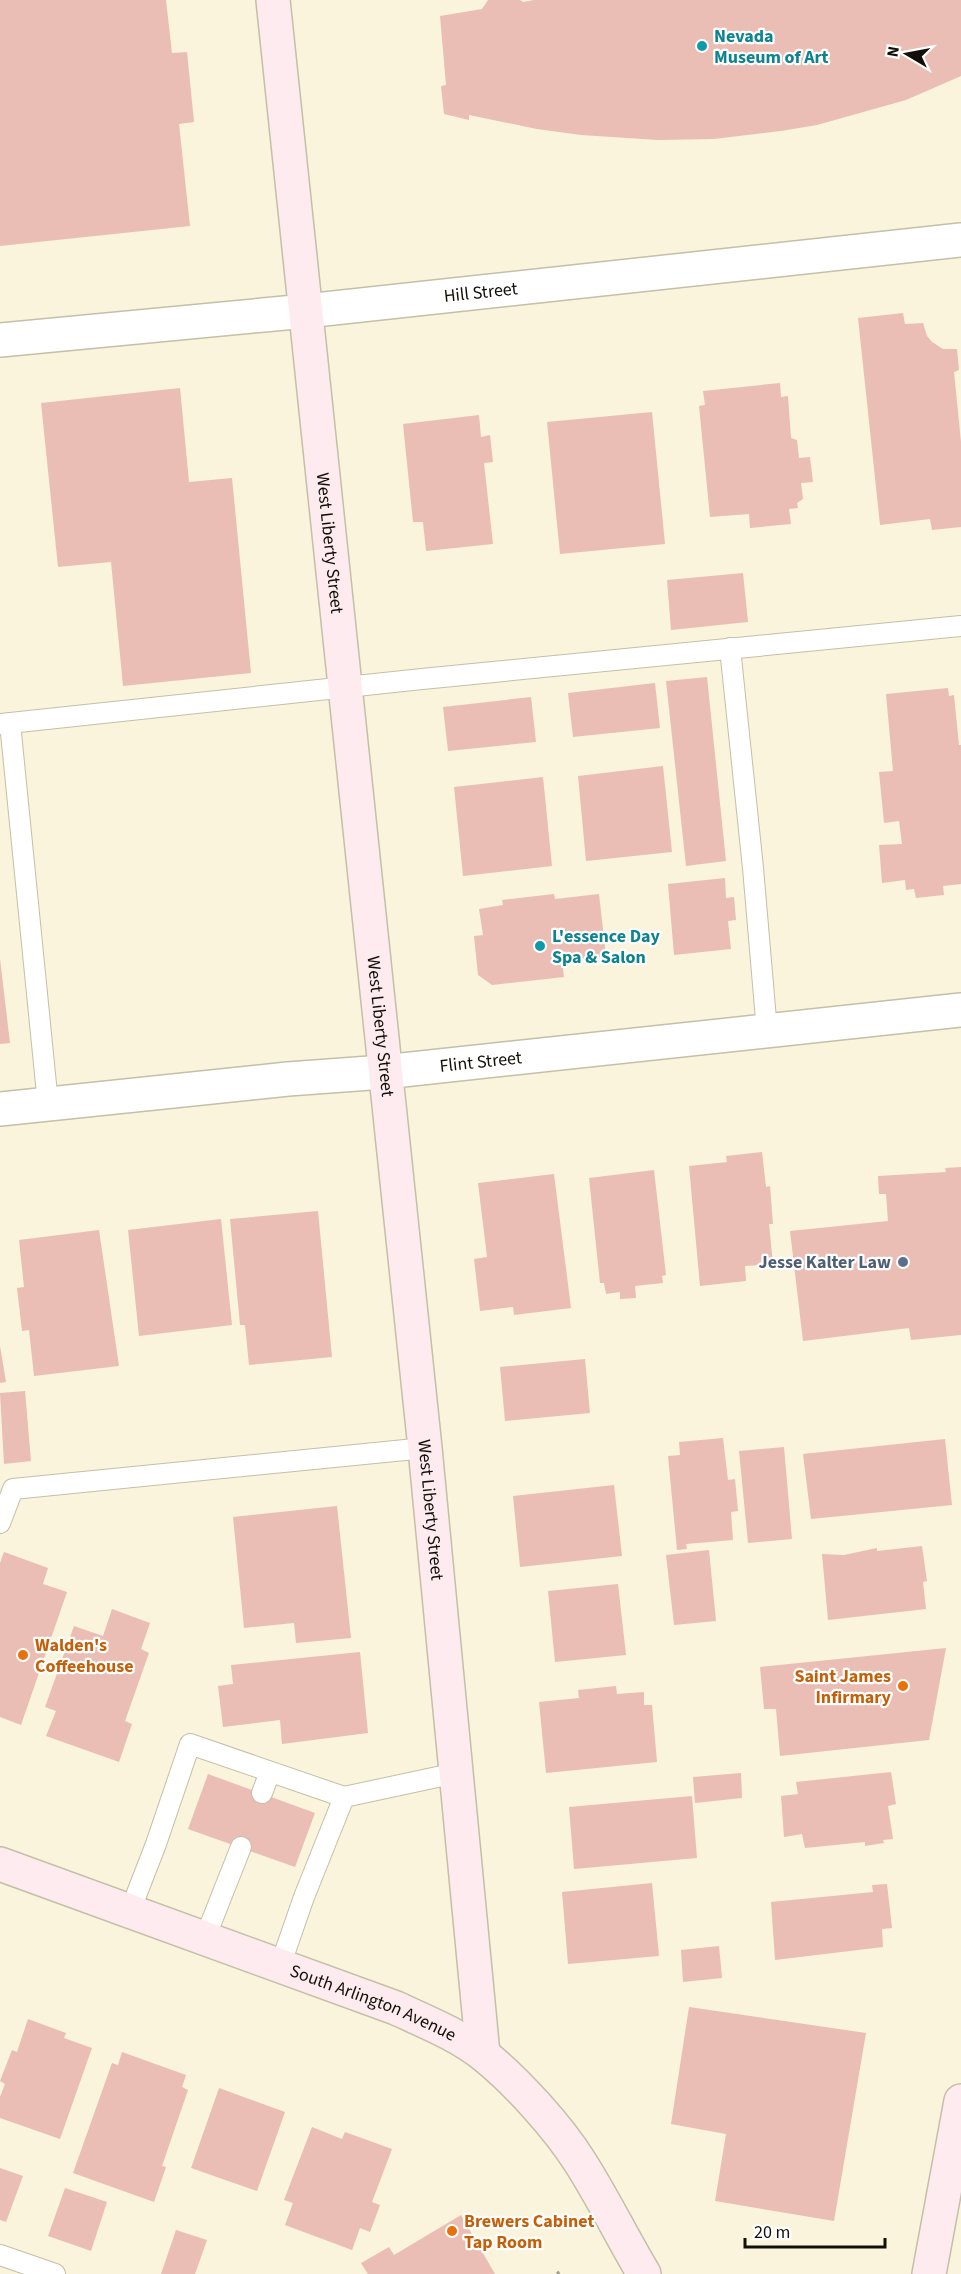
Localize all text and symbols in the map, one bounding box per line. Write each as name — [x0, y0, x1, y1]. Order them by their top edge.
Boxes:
place label: Nevada Museum of Art — [714, 24, 829, 70]
north arrow — [877, 24, 937, 84]
marker: Nevada Museum of Art — [695, 39, 709, 53]
text: N — [881, 44, 905, 59]
street label: Hill Street — [442, 276, 519, 308]
street label: West Liberty Street — [310, 471, 350, 615]
place label: L'essence Day Spa & Salon — [552, 924, 661, 970]
marker: L'essence Day Spa & Salon — [533, 939, 547, 953]
street label: West Liberty Street — [361, 955, 401, 1098]
street label: Flint Street — [438, 1045, 523, 1078]
place label: Jesse Kalter Law — [759, 1250, 891, 1275]
marker: Jesse Kalter Law — [896, 1255, 910, 1269]
street label: West Liberty Street — [412, 1438, 450, 1581]
place label: Walden's Coffeehouse — [35, 1633, 133, 1679]
marker: Walden's Coffeehouse — [16, 1648, 30, 1662]
place label: Saint James Infirmary — [794, 1664, 892, 1710]
marker: Saint James Infirmary — [896, 1679, 910, 1693]
street label: South Arlington Avenue — [286, 1958, 461, 2047]
place label: Brewers Cabinet Tap Room — [464, 2209, 595, 2255]
scale bar — [745, 2211, 884, 2249]
text: 20 m — [754, 2220, 790, 2245]
marker: Brewers Cabinet Tap Room — [445, 2224, 459, 2238]

